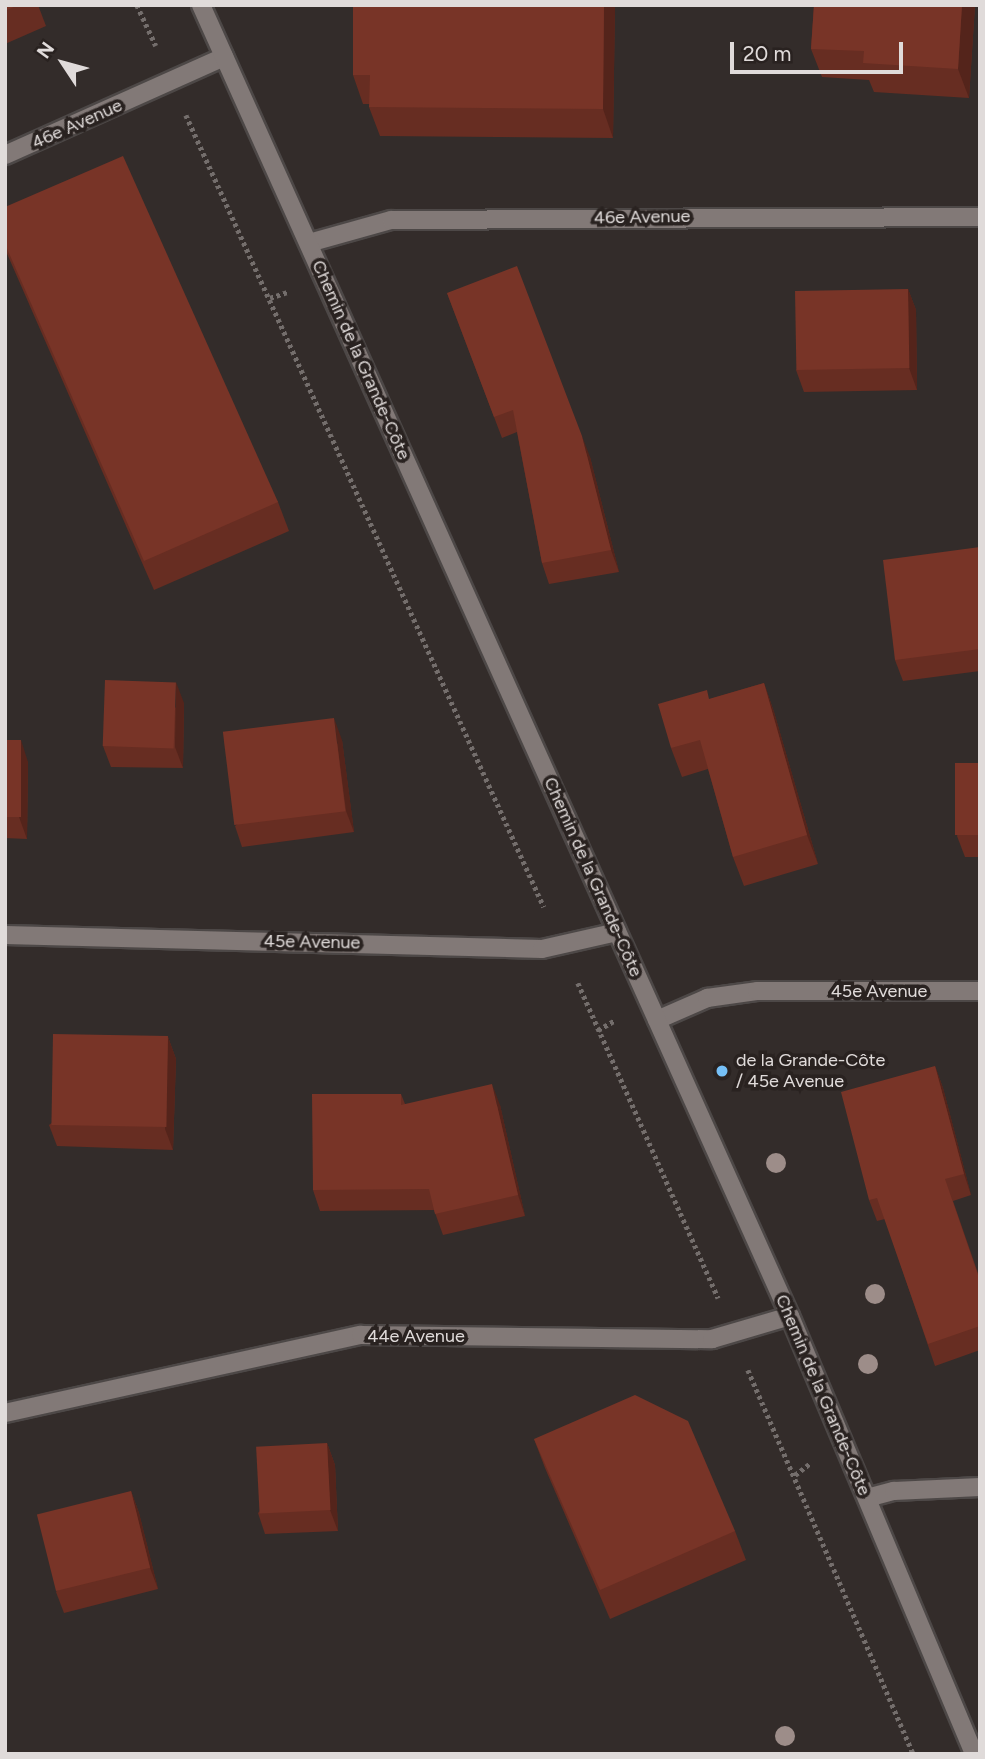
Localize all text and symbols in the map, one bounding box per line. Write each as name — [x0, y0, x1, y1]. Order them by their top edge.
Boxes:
north arrow — [28, 28, 98, 98]
scale bar — [733, 28, 906, 72]
text: N — [32, 38, 59, 63]
text: 20 m — [743, 41, 791, 66]
street label: 46e Avenue — [29, 95, 125, 153]
street label: 46e Avenue — [594, 205, 690, 229]
street label: Chemin de la Grande-Côte — [307, 257, 415, 463]
street label: Chemin de la Grande-Côte — [539, 774, 647, 980]
street label: 45e Avenue — [263, 930, 361, 954]
street label: 45e Avenue — [831, 980, 927, 1002]
place label: de la Grande-Côte / 45e Avenue — [736, 1050, 885, 1092]
marker: de la Grande-Côte / 45e Avenue — [714, 1063, 730, 1079]
street label: Chemin de la Grande-Côte — [771, 1291, 875, 1499]
street label: 44e Avenue — [367, 1325, 465, 1347]

